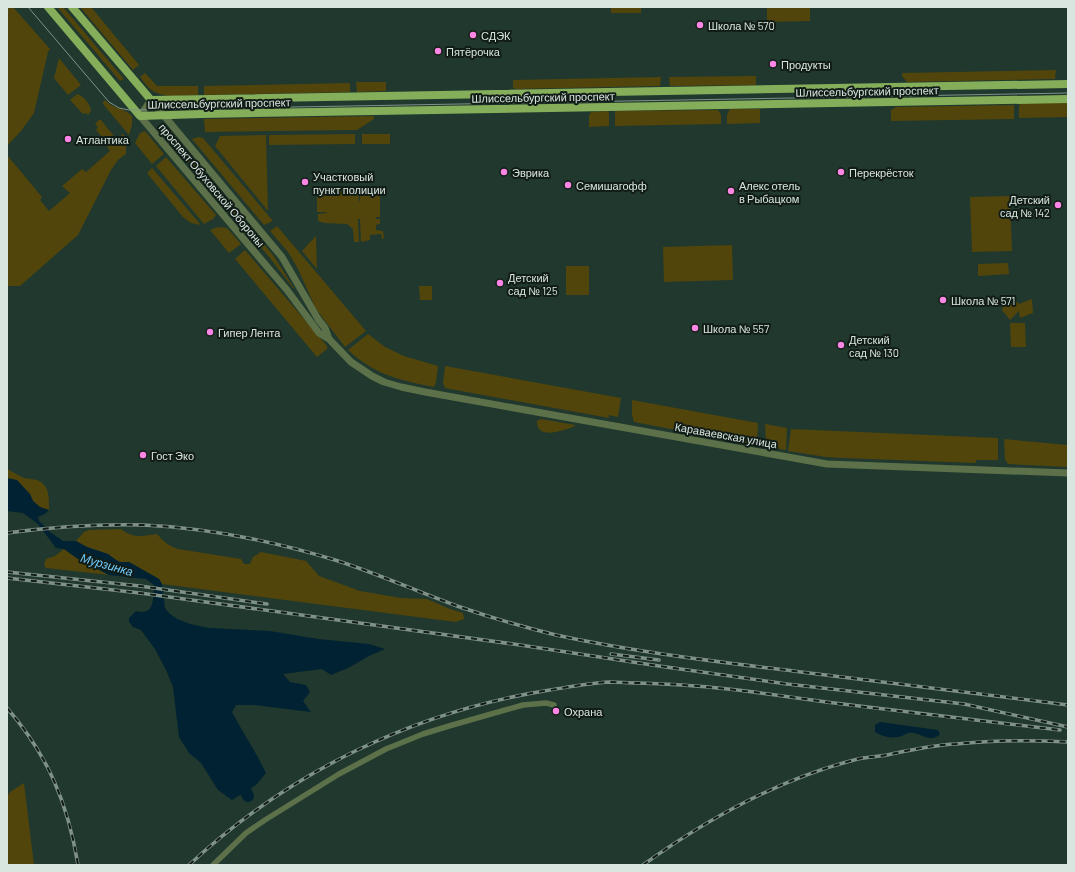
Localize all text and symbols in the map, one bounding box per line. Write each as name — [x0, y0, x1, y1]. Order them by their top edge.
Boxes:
place label: Школа № 570 — [708, 19, 775, 32]
marker: Школа № 570 — [695, 20, 705, 30]
place label: СДЭК — [481, 29, 511, 42]
marker: СДЭК — [468, 30, 478, 40]
place label: Пятёрочка — [446, 45, 501, 58]
marker: Пятёрочка — [433, 46, 443, 56]
place label: Продукты — [781, 58, 831, 71]
marker: Продукты — [768, 59, 778, 69]
street label: Шлиссельбургский проспект — [795, 83, 939, 99]
street label: Шлиссельбургский проспект — [471, 89, 615, 105]
street label: Шлиссельбургский проспект — [147, 95, 291, 111]
street label: проспект Обуховской Обороны — [156, 121, 268, 250]
place label: Атлантика — [76, 133, 130, 146]
marker: Атлантика — [63, 134, 73, 144]
place label: Эврика — [512, 166, 550, 179]
place label: Перекрёсток — [849, 166, 914, 179]
marker: Эврика — [499, 167, 509, 177]
marker: Перекрёсток — [836, 167, 846, 177]
place label: Участковый пункт полиции — [313, 170, 386, 196]
marker: Участковый пункт полиции — [300, 177, 310, 187]
place label: Семишагофф — [576, 179, 647, 192]
place label: Алекс отель в Рыбацком — [739, 179, 800, 205]
marker: Семишагофф — [563, 180, 573, 190]
marker: Алекс отель в Рыбацком — [726, 186, 736, 196]
place label: Детский сад № 142 — [1000, 193, 1050, 219]
marker: Детский сад № 142 — [1053, 200, 1063, 210]
place label: Детский сад № 125 — [508, 271, 558, 297]
marker: Детский сад № 125 — [495, 278, 505, 288]
place label: Школа № 571 — [951, 294, 1015, 307]
marker: Школа № 571 — [938, 295, 948, 305]
place label: Школа № 557 — [703, 322, 769, 335]
marker: Школа № 557 — [690, 323, 700, 333]
place label: Гипер Лента — [218, 326, 281, 339]
marker: Гипер Лента — [205, 327, 215, 337]
place label: Детский сад № 130 — [849, 333, 899, 359]
marker: Детский сад № 130 — [836, 340, 846, 350]
street label: Караваевская улица — [674, 420, 779, 451]
place label: Гост Эко — [151, 449, 194, 462]
marker: Гост Эко — [138, 450, 148, 460]
water label: Мурзинка — [79, 550, 135, 579]
place label: Охрана — [564, 705, 603, 718]
marker: Охрана — [551, 706, 561, 716]

